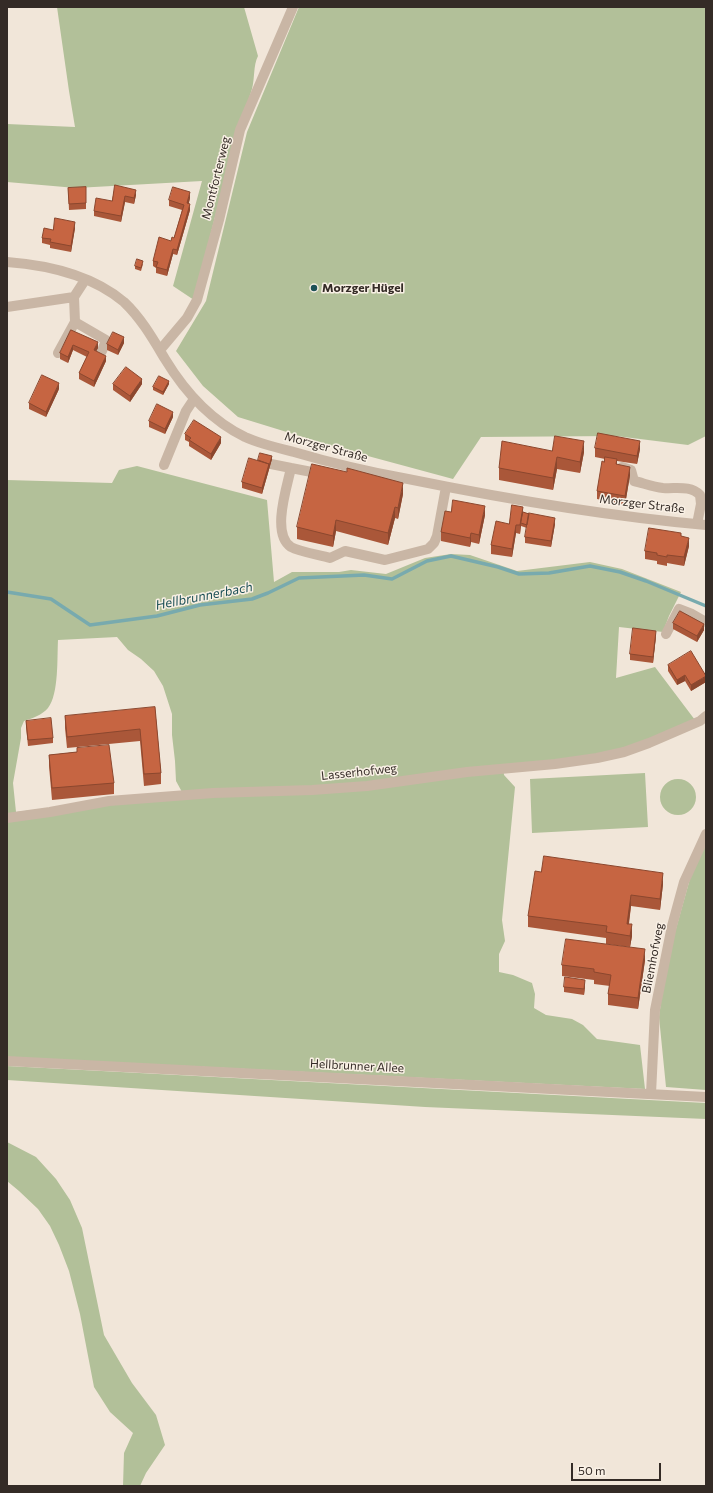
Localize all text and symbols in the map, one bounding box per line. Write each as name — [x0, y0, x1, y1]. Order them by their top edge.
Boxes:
street label: Montforterweg — [199, 135, 233, 221]
place label: Morzger Hügel — [322, 281, 404, 295]
marker: Morzger Hügel — [309, 283, 319, 293]
street label: Morzger Straße — [283, 429, 369, 465]
street label: Morzger Straße — [599, 492, 685, 516]
water label: Hellbrunnerbach — [154, 579, 254, 613]
street label: Lasserhofweg — [320, 761, 398, 783]
street label: Bliemhofweg — [639, 921, 667, 995]
street label: Hellbrunner Allee — [310, 1056, 404, 1076]
scale bar — [573, 1455, 663, 1481]
text: 50 m — [578, 1463, 606, 1477]

